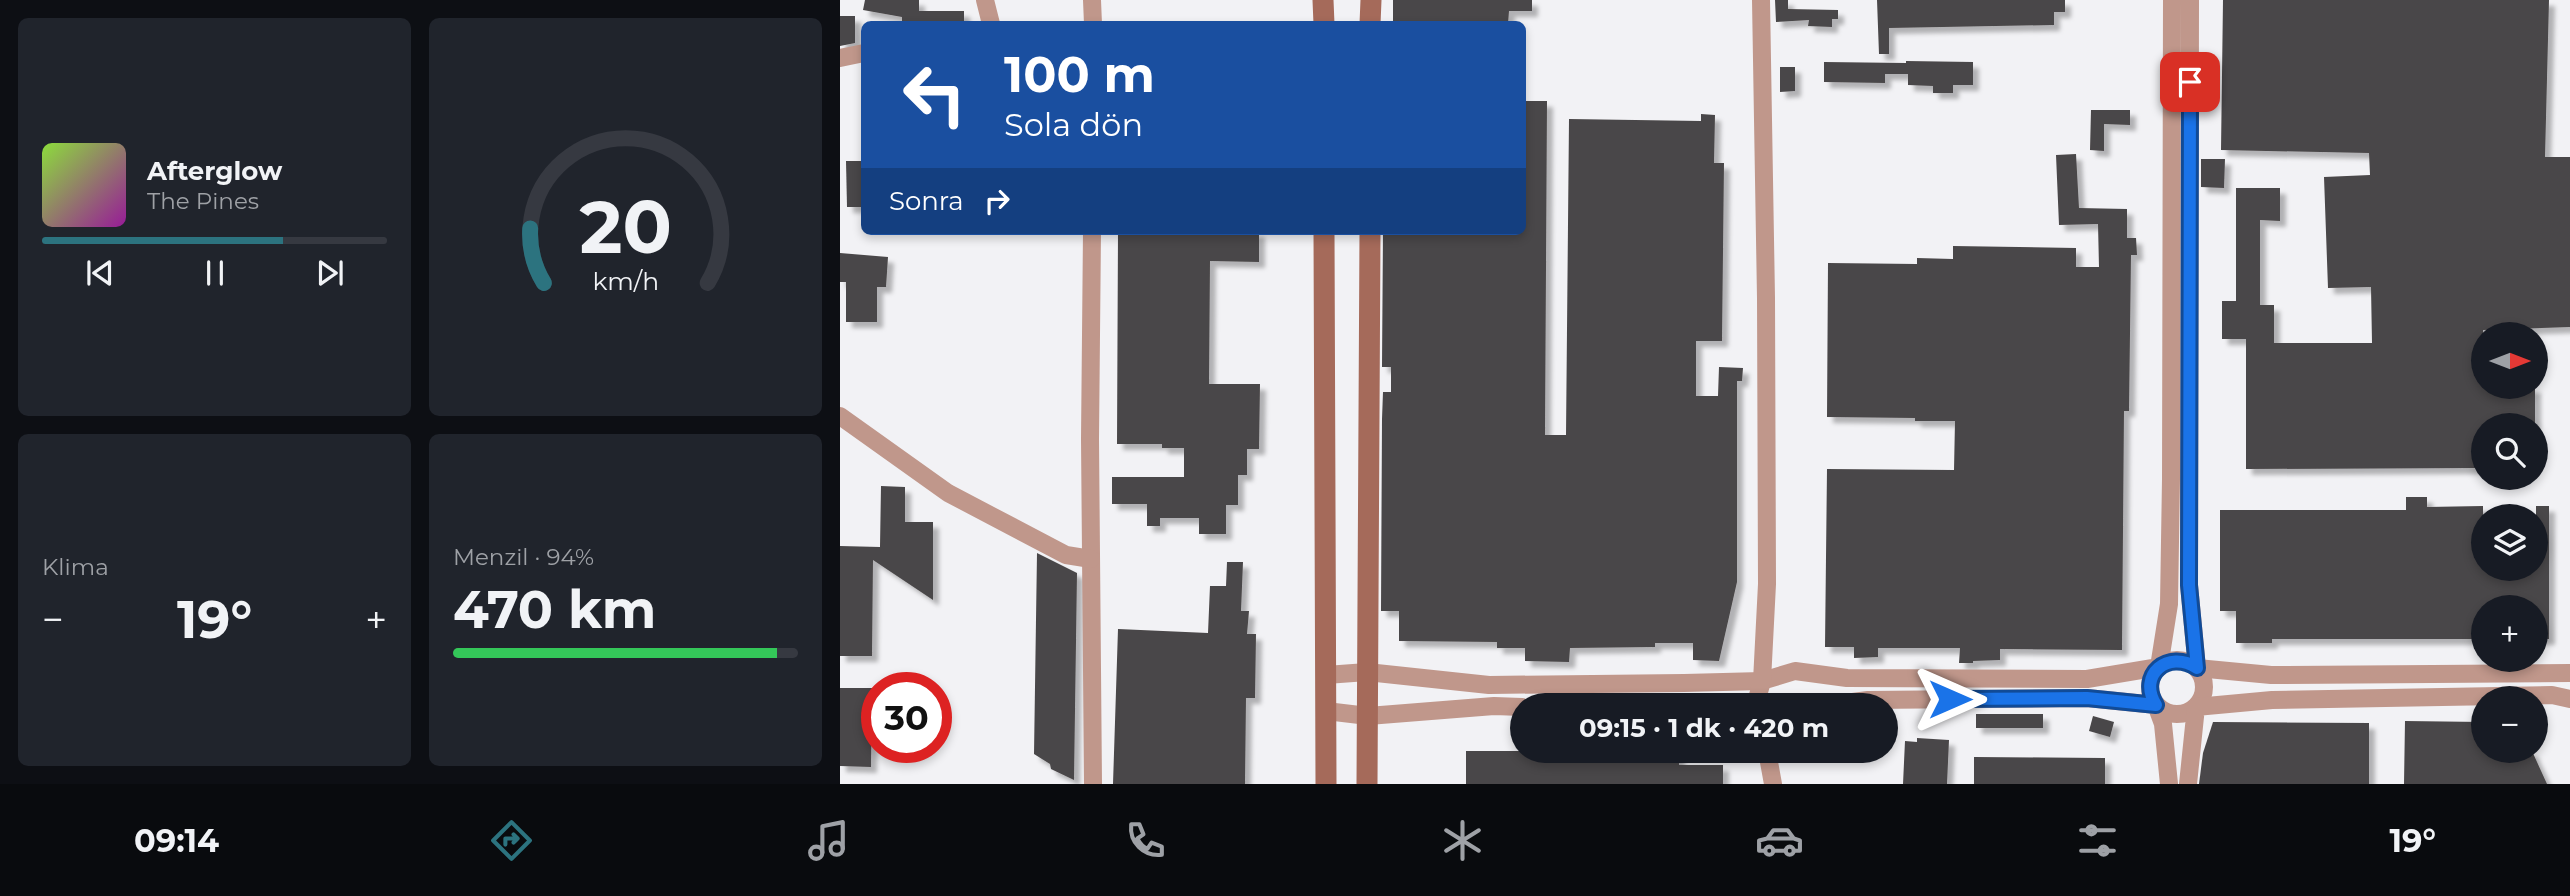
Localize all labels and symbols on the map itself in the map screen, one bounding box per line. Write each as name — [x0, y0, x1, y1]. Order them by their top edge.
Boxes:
pin — [2160, 52, 2220, 112]
north arrow — [2471, 322, 2548, 399]
position arrow — [1913, 662, 1987, 736]
speed limit sign: 30 — [861, 672, 952, 763]

